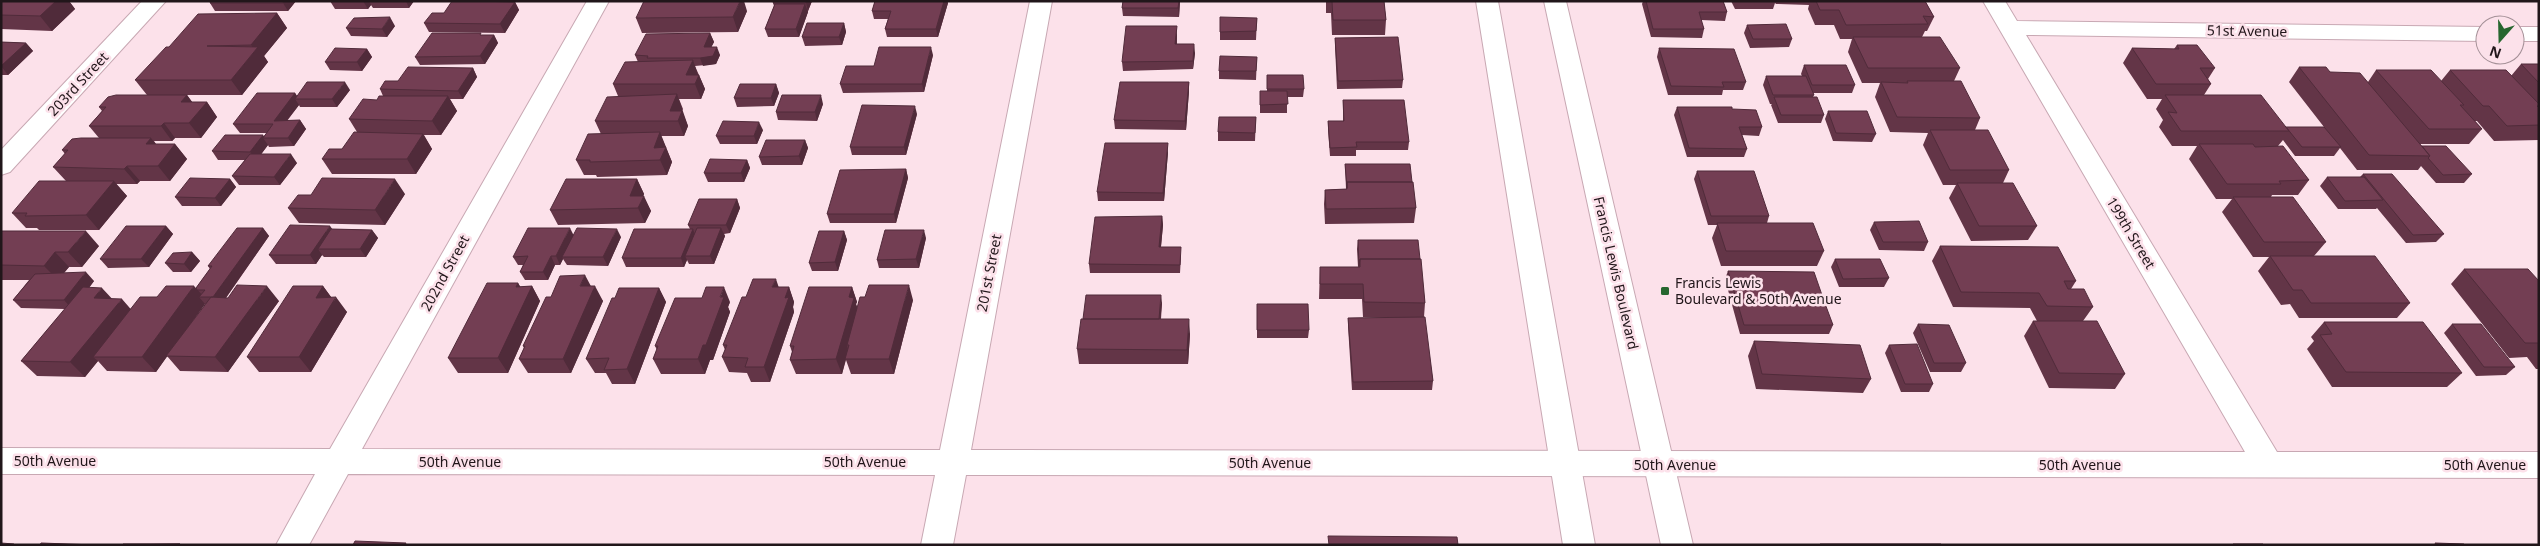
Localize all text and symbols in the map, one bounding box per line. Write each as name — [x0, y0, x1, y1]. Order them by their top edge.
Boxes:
north arrow — [2475, 15, 2525, 65]
street label: 51st Avenue — [2207, 20, 2288, 41]
text: N — [2487, 42, 2504, 64]
street label: 203rd Street — [43, 48, 112, 120]
street label: 199th Street — [2103, 193, 2160, 272]
street label: Francis Lewis Boulevard — [1590, 195, 1643, 351]
street label: 202nd Street — [416, 231, 473, 314]
street label: 201st Street — [972, 233, 1005, 313]
place label: Francis Lewis Boulevard & 50th Avenue — [1675, 273, 1842, 308]
marker: Francis Lewis Boulevard & 50th Avenue — [1659, 285, 1671, 297]
street label: 50th Avenue — [14, 451, 96, 470]
street label: 50th Avenue — [419, 452, 501, 471]
street label: 50th Avenue — [824, 452, 906, 471]
street label: 50th Avenue — [1229, 453, 1311, 472]
street label: 50th Avenue — [1634, 455, 1716, 474]
street label: 50th Avenue — [2039, 455, 2121, 474]
street label: 50th Avenue — [2444, 455, 2526, 474]

